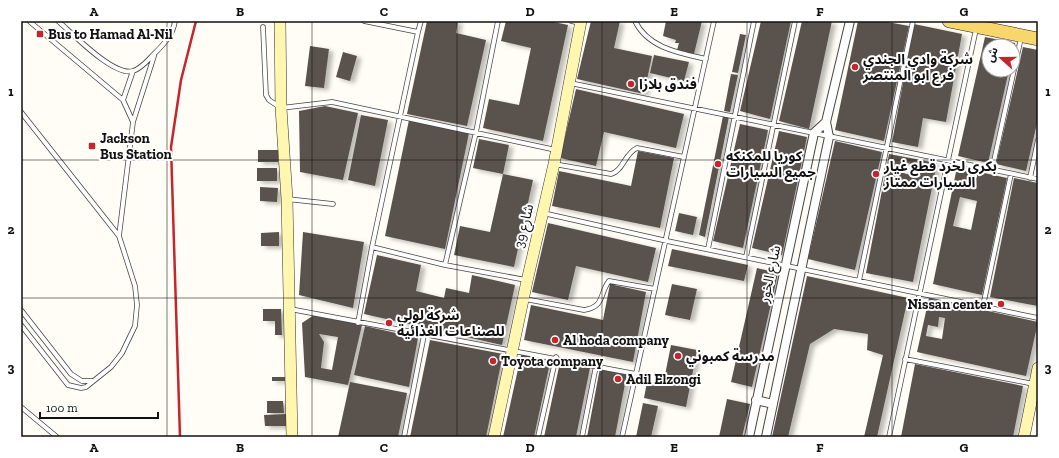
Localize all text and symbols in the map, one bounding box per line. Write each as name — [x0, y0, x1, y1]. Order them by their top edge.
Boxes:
text: A — [90, 4, 99, 19]
text: B — [236, 4, 244, 19]
text: C — [380, 4, 388, 19]
text: D — [525, 4, 535, 19]
text: E — [670, 4, 678, 19]
text: F — [816, 4, 824, 19]
text: G — [960, 4, 969, 19]
place label: Bus to Hamad Al-Nil — [48, 26, 173, 43]
marker: Bus to Hamad Al-Nil — [35, 29, 45, 39]
north arrow — [981, 38, 1021, 78]
text: ش — [983, 45, 1001, 64]
place label: شركة وادي الجندي فرع ابو المنتصر — [862, 51, 973, 86]
marker: شركة وادي الجندي فرع ابو المنتصر — [850, 62, 860, 72]
place label: فندق بلازا — [639, 76, 697, 93]
marker: فندق بلازا — [626, 79, 636, 89]
text: 1 — [8, 84, 14, 99]
text: 1 — [1045, 84, 1051, 99]
place label: Jackson Bus Station — [100, 130, 172, 163]
marker: Jackson Bus Station — [87, 141, 97, 151]
place label: كوريا للمكنكه جميع السيارات — [726, 148, 816, 182]
place label: بكري لخرد قطع غيار السيارات ممتاز — [883, 158, 997, 191]
marker: كوريا للمكنكه جميع السيارات — [713, 159, 723, 169]
marker: بكري لخرد قطع غيار السيارات ممتاز — [871, 169, 881, 179]
street label: شارع 39 — [511, 202, 539, 250]
text: 2 — [8, 222, 15, 237]
text: 2 — [1045, 222, 1052, 237]
street label: شارع الخور — [755, 244, 786, 306]
place label: Nissan center — [907, 296, 993, 313]
marker: Nissan center — [996, 299, 1006, 309]
place label: شركة لولي للصناعات الغذائية — [397, 307, 505, 340]
marker: شركة لولي للصناعات الغذائية — [384, 318, 394, 328]
place label: Al hoda company — [563, 332, 670, 349]
marker: Al hoda company — [550, 335, 560, 345]
place label: مدرسة كمبوني — [686, 348, 775, 367]
marker: مدرسة كمبوني — [673, 351, 683, 361]
place label: Toyota company — [501, 353, 604, 370]
marker: Toyota company — [488, 356, 498, 366]
text: 3 — [8, 360, 15, 375]
text: 3 — [1045, 360, 1052, 375]
place label: Adil Elzongi — [626, 371, 701, 388]
marker: Adil Elzongi — [613, 374, 623, 384]
scale bar — [40, 394, 158, 420]
text: 100 m — [46, 401, 78, 415]
text: A — [90, 440, 99, 455]
text: B — [236, 440, 244, 455]
text: C — [380, 440, 388, 455]
text: D — [525, 440, 535, 455]
text: E — [670, 440, 678, 455]
text: F — [816, 440, 824, 455]
text: G — [960, 440, 969, 455]

